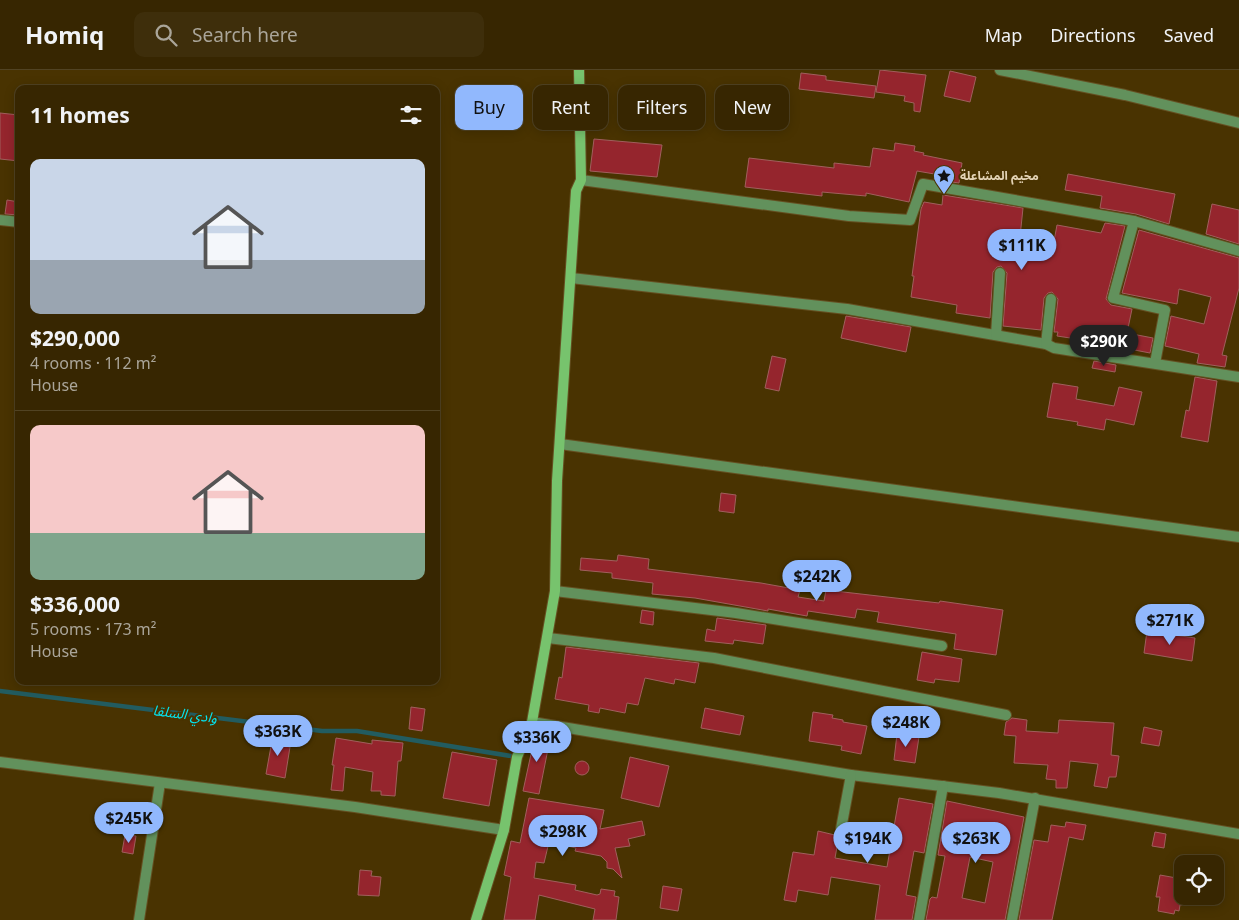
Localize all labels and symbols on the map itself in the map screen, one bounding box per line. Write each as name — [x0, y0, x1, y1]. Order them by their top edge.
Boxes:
place icon: مخيم المشاعلة — [932, 164, 956, 195]
place label: مخيم المشاعلة — [960, 167, 1039, 185]
pin: $111K — [987, 228, 1057, 271]
pin: $290K — [1069, 324, 1139, 367]
pin: $242K — [782, 560, 852, 602]
pin: $271K — [1135, 604, 1205, 646]
water label: وادي السلقا — [152, 700, 218, 729]
pin: $248K — [871, 706, 941, 748]
pin: $363K — [243, 714, 313, 757]
pin: $336K — [502, 720, 572, 763]
pin: $245K — [94, 802, 164, 844]
pin: $298K — [528, 814, 598, 857]
pin: $194K — [833, 822, 903, 864]
pin: $263K — [941, 822, 1011, 864]

